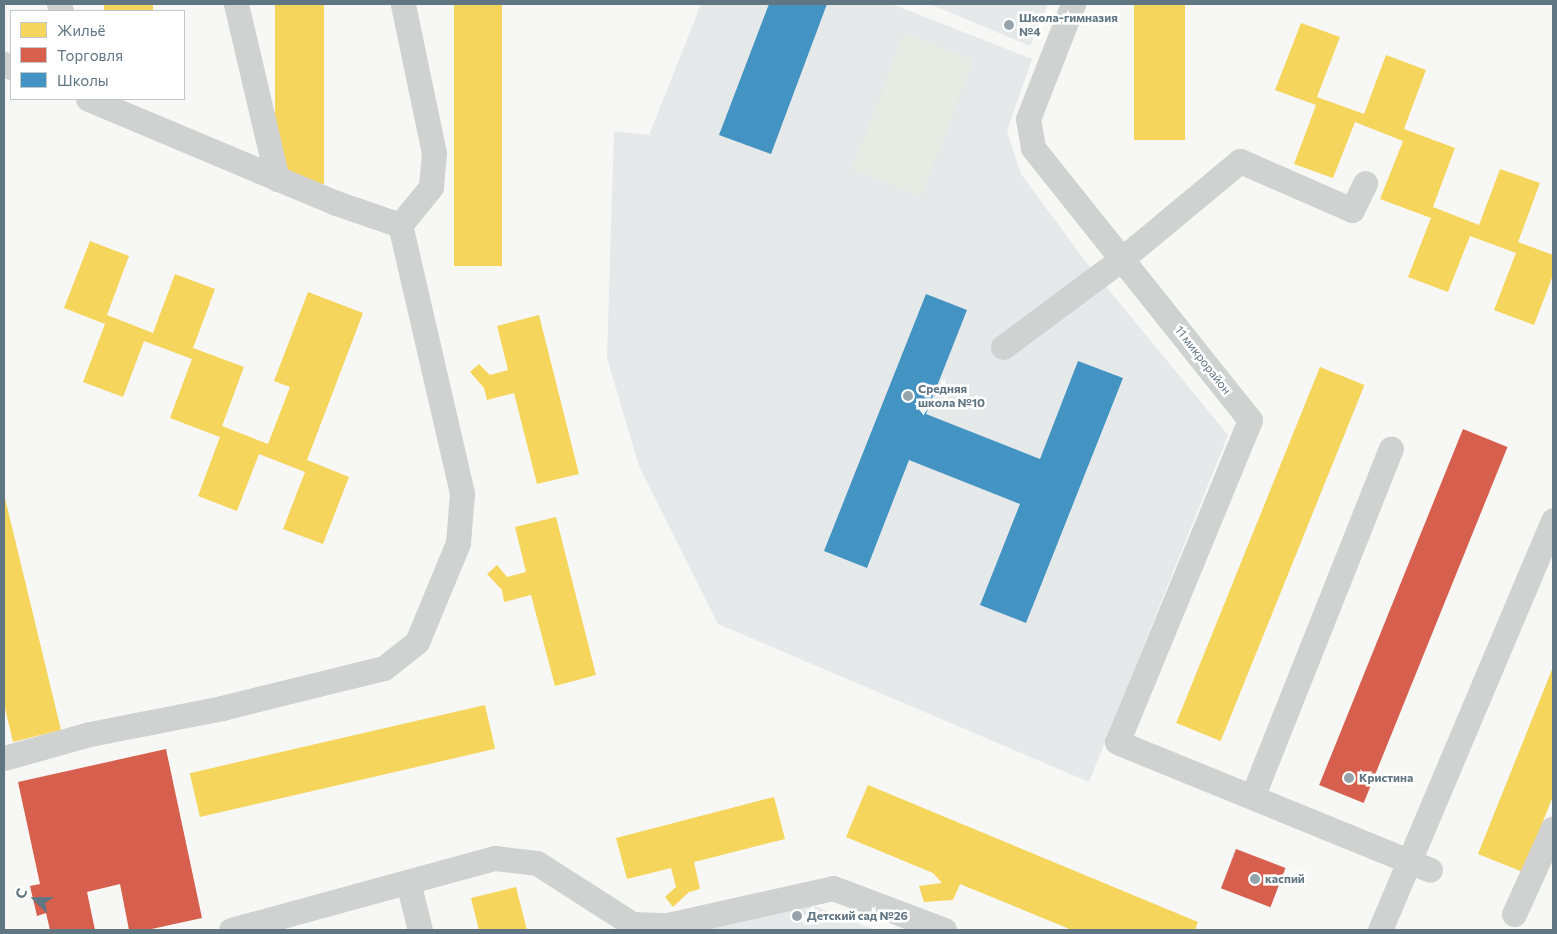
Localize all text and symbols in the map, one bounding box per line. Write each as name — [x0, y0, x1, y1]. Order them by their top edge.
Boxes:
legend — [10, 10, 185, 100]
place label: Школа-гимназия №4 — [1019, 11, 1118, 39]
marker: Школа-гимназия №4 — [1003, 19, 1015, 31]
text: Жильё — [57, 21, 105, 39]
text: Торговля — [57, 46, 123, 64]
text: Школы — [57, 71, 109, 89]
street label: 11 микрорайон — [1172, 323, 1234, 397]
place label: Средняя школа №10 — [918, 382, 985, 410]
marker: Средняя школа №10 — [902, 390, 914, 402]
place label: Кристина — [1359, 771, 1413, 785]
marker: Кристина — [1343, 772, 1355, 784]
place label: каспий — [1265, 872, 1305, 886]
marker: каспий — [1249, 873, 1261, 885]
north arrow — [10, 874, 60, 924]
text: С — [11, 886, 30, 901]
place label: Детский сад №26 — [807, 909, 908, 923]
marker: Детский сад №26 — [791, 910, 803, 922]

